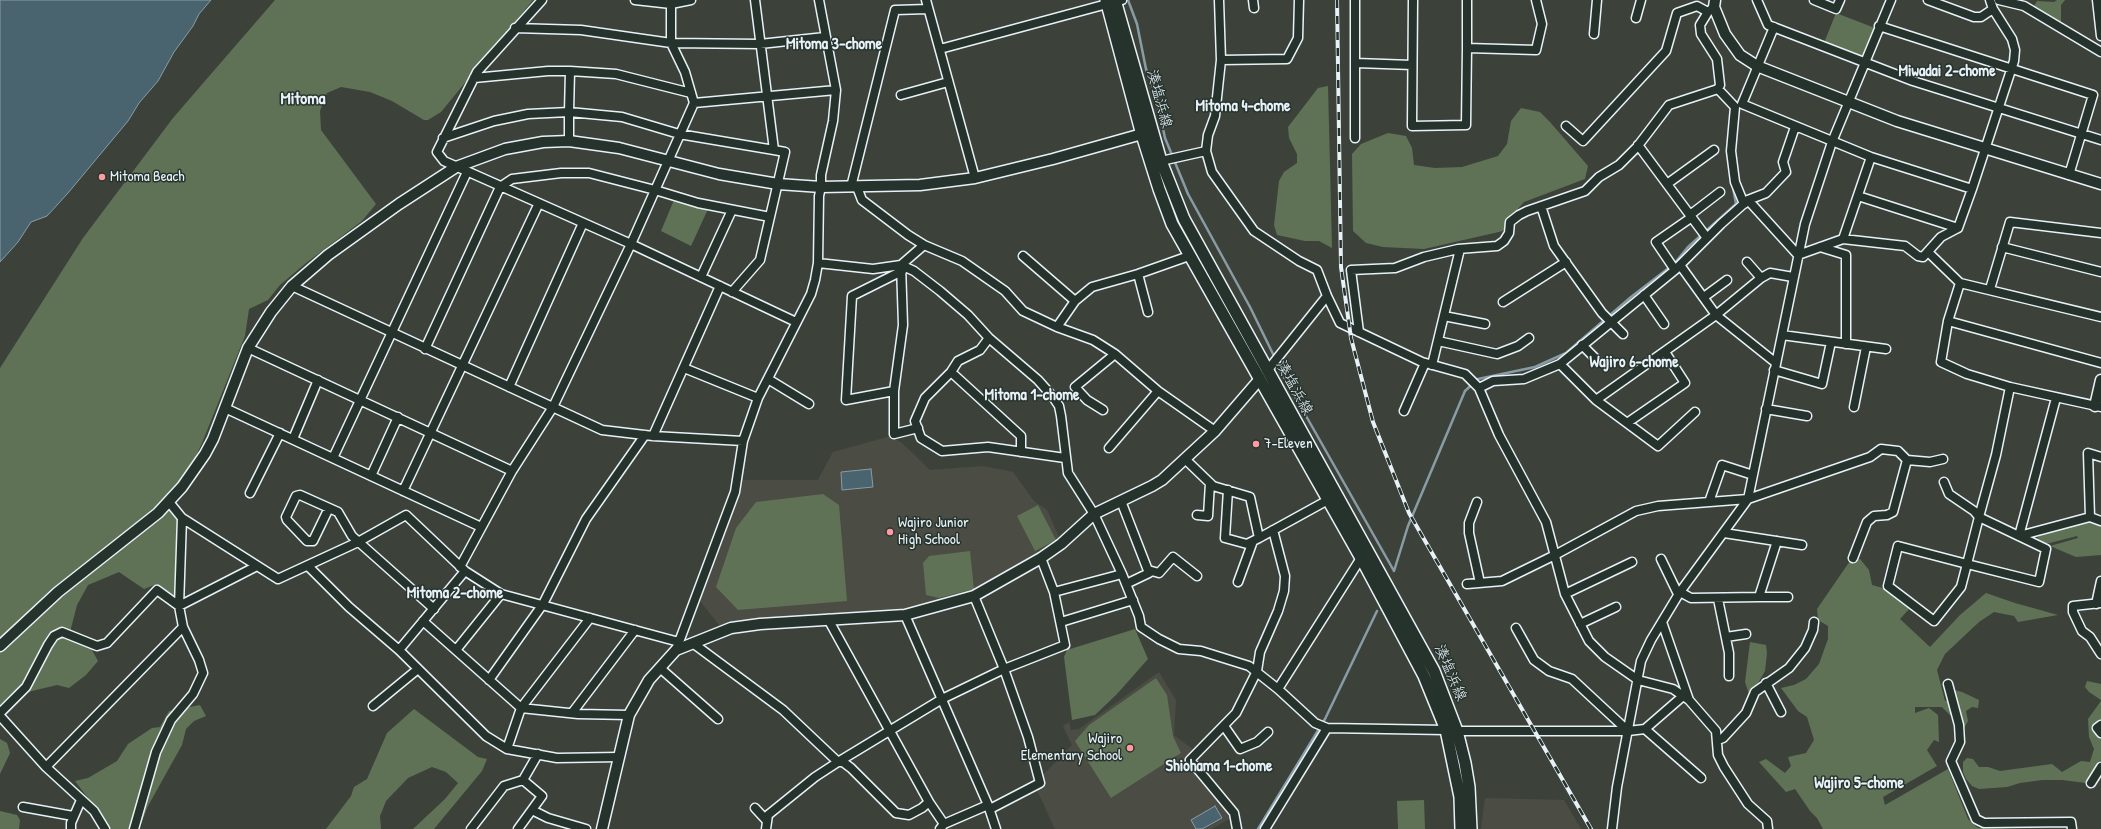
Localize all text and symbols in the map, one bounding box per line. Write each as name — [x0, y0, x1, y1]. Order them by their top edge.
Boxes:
district label: Mitoma 3-chome — [786, 35, 882, 55]
district label: Miwadai 2-chome — [1898, 62, 1996, 82]
street label: 湊塩浜線 — [1143, 68, 1175, 130]
district label: Mitoma — [281, 89, 325, 109]
district label: Mitoma 4-chome — [1196, 97, 1290, 117]
place label: Mitoma Beach — [110, 168, 185, 186]
marker: Mitoma Beach — [97, 172, 107, 182]
district label: Wajiro 6-chome — [1589, 353, 1679, 373]
street label: 湊塩浜線 — [1272, 357, 1316, 419]
district label: Mitoma 1-chome — [985, 386, 1079, 406]
place label: 7-Eleven — [1264, 435, 1313, 453]
marker: 7-Eleven — [1251, 439, 1261, 449]
place label: Wajiro Junior High School — [898, 514, 969, 549]
marker: Wajiro Junior High School — [885, 527, 895, 537]
district label: Mitoma 2-chome — [407, 584, 503, 604]
street label: 湊塩浜線 — [1430, 642, 1470, 704]
place label: Wajiro Elementary School — [1021, 730, 1122, 765]
marker: Wajiro Elementary School — [1125, 743, 1135, 753]
district label: Shiohama 1-chome — [1166, 757, 1272, 777]
district label: Wajiro 5-chome — [1814, 774, 1904, 794]

